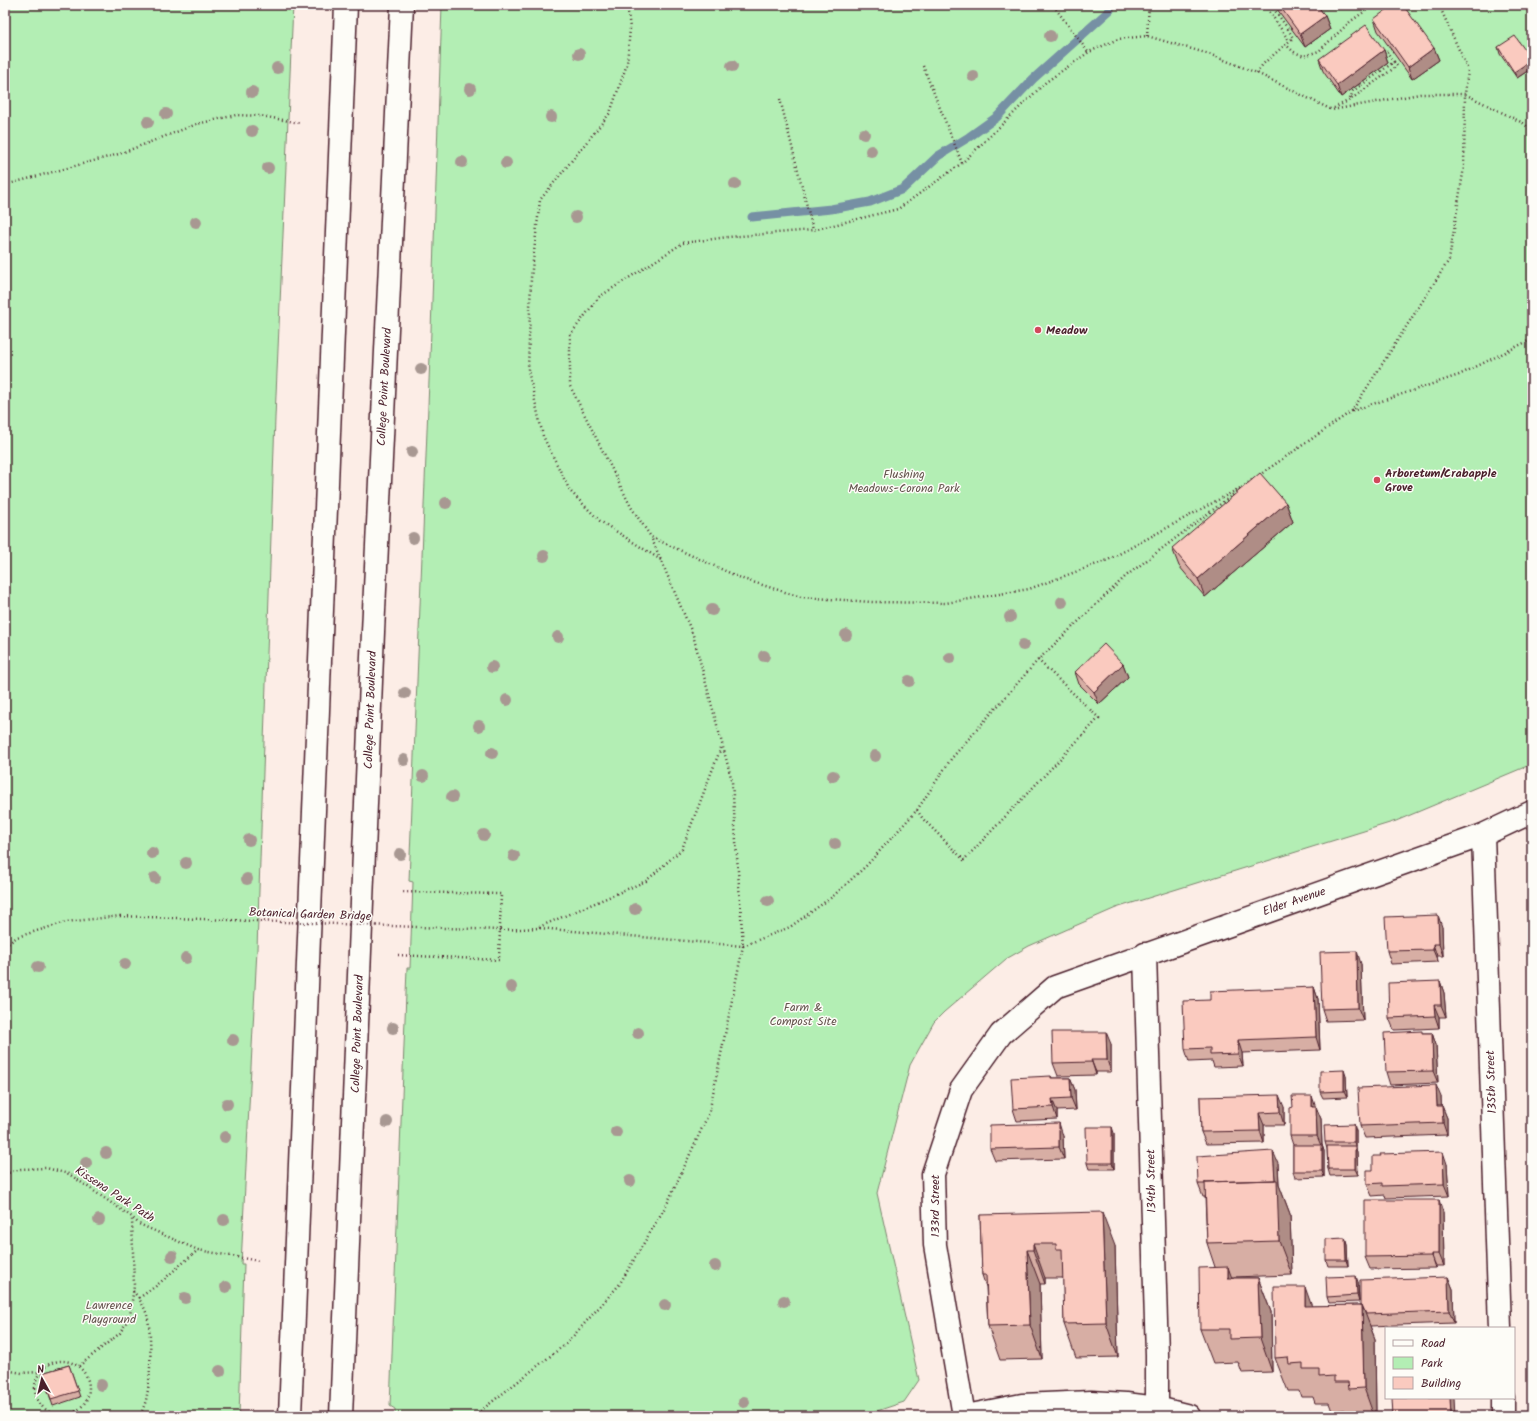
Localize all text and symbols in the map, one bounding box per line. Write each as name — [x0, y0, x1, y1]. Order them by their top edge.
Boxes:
place label: Meadow — [1046, 321, 1088, 340]
marker: Meadow — [1033, 325, 1043, 335]
street label: College Point Boulevard — [372, 326, 397, 447]
place label: Arboretum/Crabapple Grove — [1385, 464, 1497, 497]
park label: Flushing Meadows-Corona Park — [848, 465, 960, 498]
marker: Arboretum/Crabapple Grove — [1372, 475, 1382, 485]
street label: College Point Boulevard — [359, 650, 382, 769]
street label: Elder Avenue — [1260, 882, 1329, 921]
street label: Botanical Garden Bridge — [248, 903, 372, 926]
street label: College Point Boulevard — [346, 974, 369, 1093]
park label: Farm & Compost Site — [769, 998, 837, 1031]
street label: 135th Street — [1481, 1050, 1502, 1114]
street label: 134th Street — [1141, 1149, 1162, 1213]
street label: Kissena Park Path — [71, 1161, 159, 1227]
street label: 133rd Street — [926, 1174, 945, 1237]
park label: Lawrence Playground — [82, 1296, 137, 1329]
legend — [1385, 1327, 1515, 1399]
text: Road — [1421, 1334, 1446, 1353]
text: Park — [1421, 1354, 1443, 1373]
north arrow — [22, 1359, 62, 1399]
text: N — [36, 1361, 45, 1379]
text: Building — [1421, 1374, 1461, 1393]

